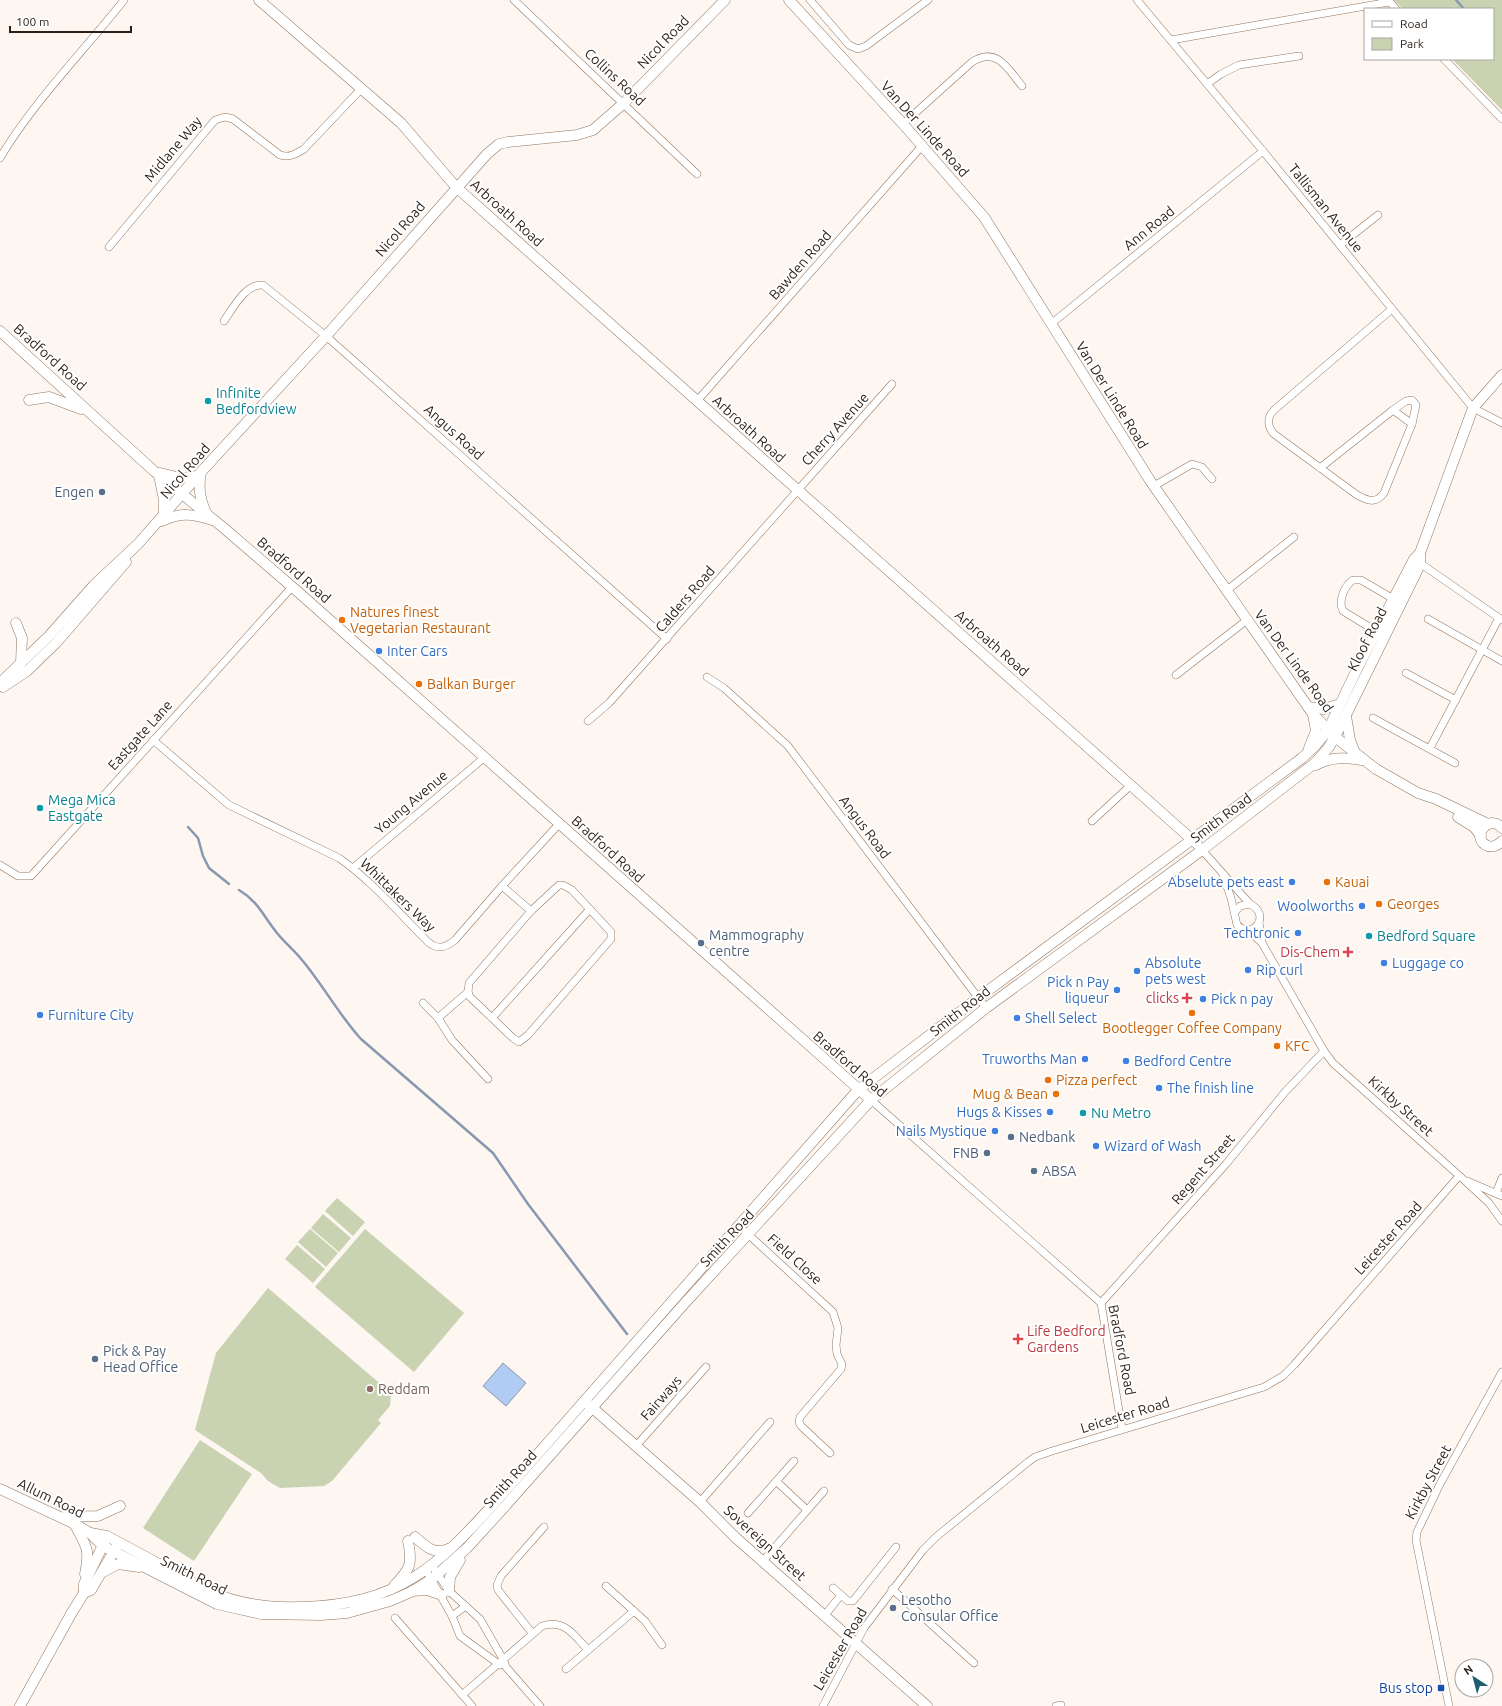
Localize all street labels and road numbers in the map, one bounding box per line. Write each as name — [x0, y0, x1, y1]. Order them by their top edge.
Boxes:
street label: Nicol Road — [634, 12, 692, 72]
street label: Collins Road — [581, 45, 649, 109]
street label: Van Der Linde Road — [878, 78, 972, 180]
street label: Midlane Way — [141, 113, 205, 185]
street label: Tallisman Avenue — [1286, 161, 1366, 255]
street label: Arbroath Road — [467, 176, 547, 250]
street label: Nicol Road — [372, 198, 428, 260]
street label: Ann Road — [1120, 203, 1178, 253]
street label: Bawden Road — [766, 227, 834, 303]
street label: Bradford Road — [10, 320, 90, 394]
street label: Van Der Linde Road — [1073, 339, 1151, 451]
street label: Cherry Avenue — [798, 389, 872, 469]
street label: Arbroath Road — [709, 392, 789, 466]
street label: Angus Road — [421, 401, 487, 463]
street label: Nicol Road — [157, 440, 213, 502]
street label: Bradford Road — [254, 534, 334, 606]
street label: Calders Road — [652, 563, 718, 635]
street label: Kloof Road — [1344, 604, 1390, 674]
street label: Arbroath Road — [952, 607, 1032, 679]
street label: Van Der Linde Road — [1251, 607, 1337, 715]
street label: Eastgate Lane — [105, 697, 175, 773]
street label: Young Avenue — [371, 767, 451, 837]
street label: Smith Road — [1188, 790, 1254, 846]
street label: Angus Road — [836, 792, 894, 862]
street label: Bradford Road — [568, 812, 648, 886]
street label: Whittakers Way — [357, 855, 439, 935]
street label: Smith Road — [927, 983, 993, 1039]
street label: Bradford Road — [810, 1028, 890, 1100]
street label: Kirkby Street — [1365, 1073, 1437, 1140]
street label: Regent Street — [1168, 1130, 1238, 1207]
street label: Leicester Road — [1351, 1198, 1425, 1278]
street label: Smith Road — [697, 1206, 757, 1270]
street label: Field Close — [764, 1230, 826, 1288]
street label: Bradford Road — [1105, 1303, 1139, 1397]
street label: Fairways — [637, 1372, 685, 1424]
street label: Leicester Road — [1078, 1394, 1172, 1436]
street label: Kirkby Street — [1402, 1442, 1454, 1522]
street label: Smith Road — [480, 1447, 540, 1511]
street label: Allum Road — [15, 1475, 87, 1521]
street label: Sovereign Street — [721, 1502, 810, 1584]
street label: Smith Road — [158, 1552, 230, 1598]
street label: Leicester Road — [810, 1605, 870, 1693]

